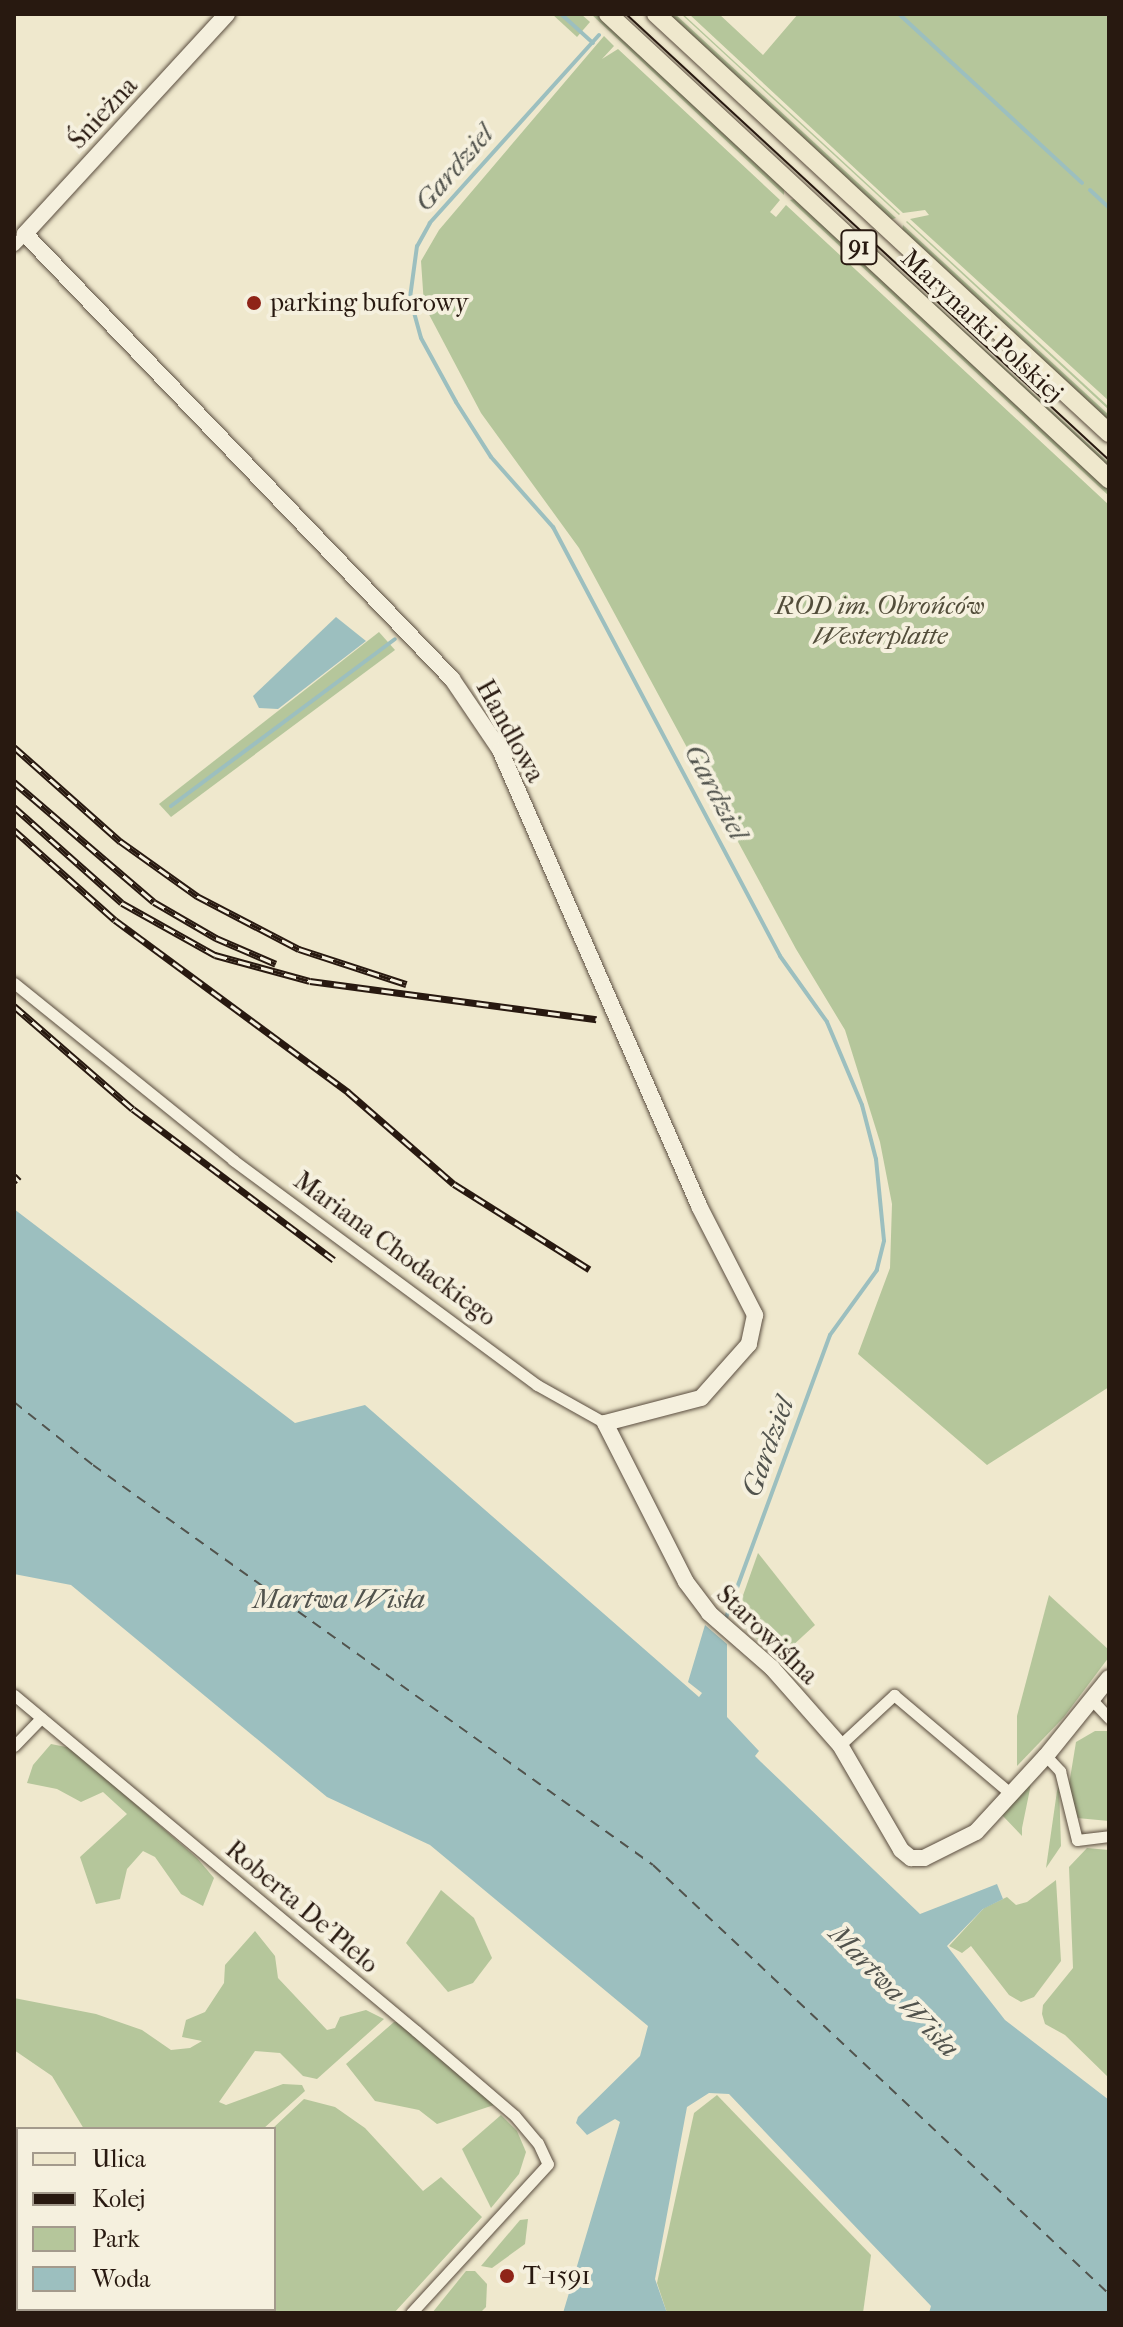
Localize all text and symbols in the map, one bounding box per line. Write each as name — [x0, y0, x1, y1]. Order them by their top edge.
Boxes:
street label: Śnieżna — [62, 70, 144, 156]
water label: Gardziel — [407, 118, 501, 218]
road number: 91 — [839, 227, 879, 267]
street label: Marynarki Polskiej — [894, 243, 1070, 409]
place label: parking buforowy — [270, 287, 469, 319]
marker: parking buforowy — [245, 294, 263, 312]
park label: ROD im. Obrońców Westerplatte — [775, 590, 985, 652]
street label: Handlowa — [469, 674, 551, 788]
water label: Gardziel — [677, 739, 755, 845]
street label: Mariana Chodackiego — [288, 1165, 502, 1333]
water label: Gardziel — [735, 1393, 801, 1501]
street label: Starowiślna — [710, 1579, 824, 1691]
water label: Martwa Wisła — [253, 1582, 425, 1616]
street label: Roberta De'Plelo — [219, 1834, 385, 1980]
water label: Martwa Wisła — [822, 1917, 966, 2065]
legend — [16, 2127, 276, 2311]
text: Ulica — [92, 2145, 146, 2173]
text: Kolej — [92, 2185, 145, 2213]
text: Park — [92, 2225, 140, 2253]
place label: T-1591 — [523, 2260, 591, 2292]
text: Woda — [92, 2265, 150, 2293]
marker: T-1591 — [498, 2267, 516, 2285]

